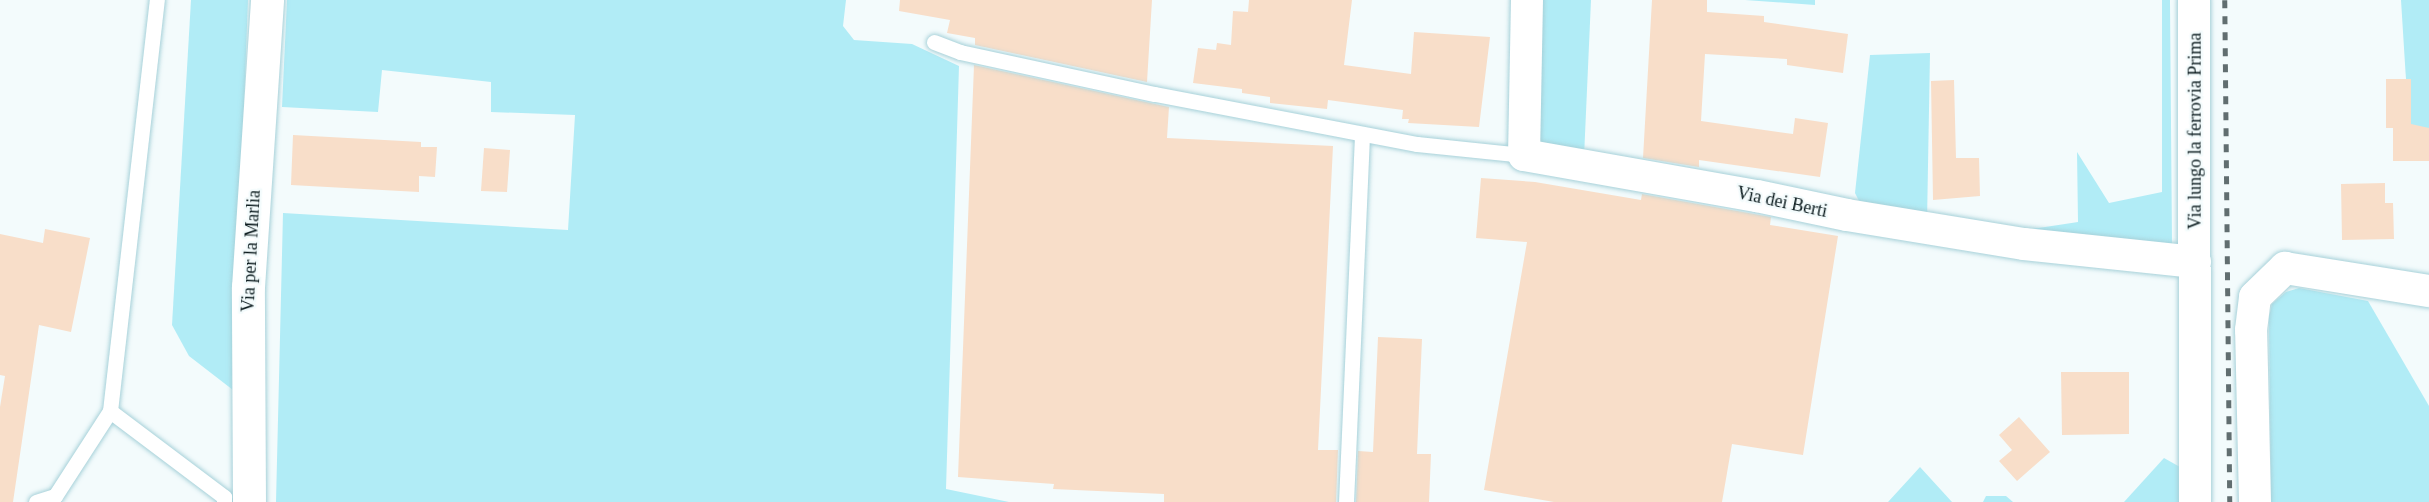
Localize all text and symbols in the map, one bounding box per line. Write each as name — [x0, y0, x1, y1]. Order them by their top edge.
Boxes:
street label: Via lungo la ferrovia Prima — [2184, 33, 2206, 229]
street label: Via dei Berti — [1735, 182, 1829, 222]
street label: Via per la Marlia — [237, 189, 265, 313]

